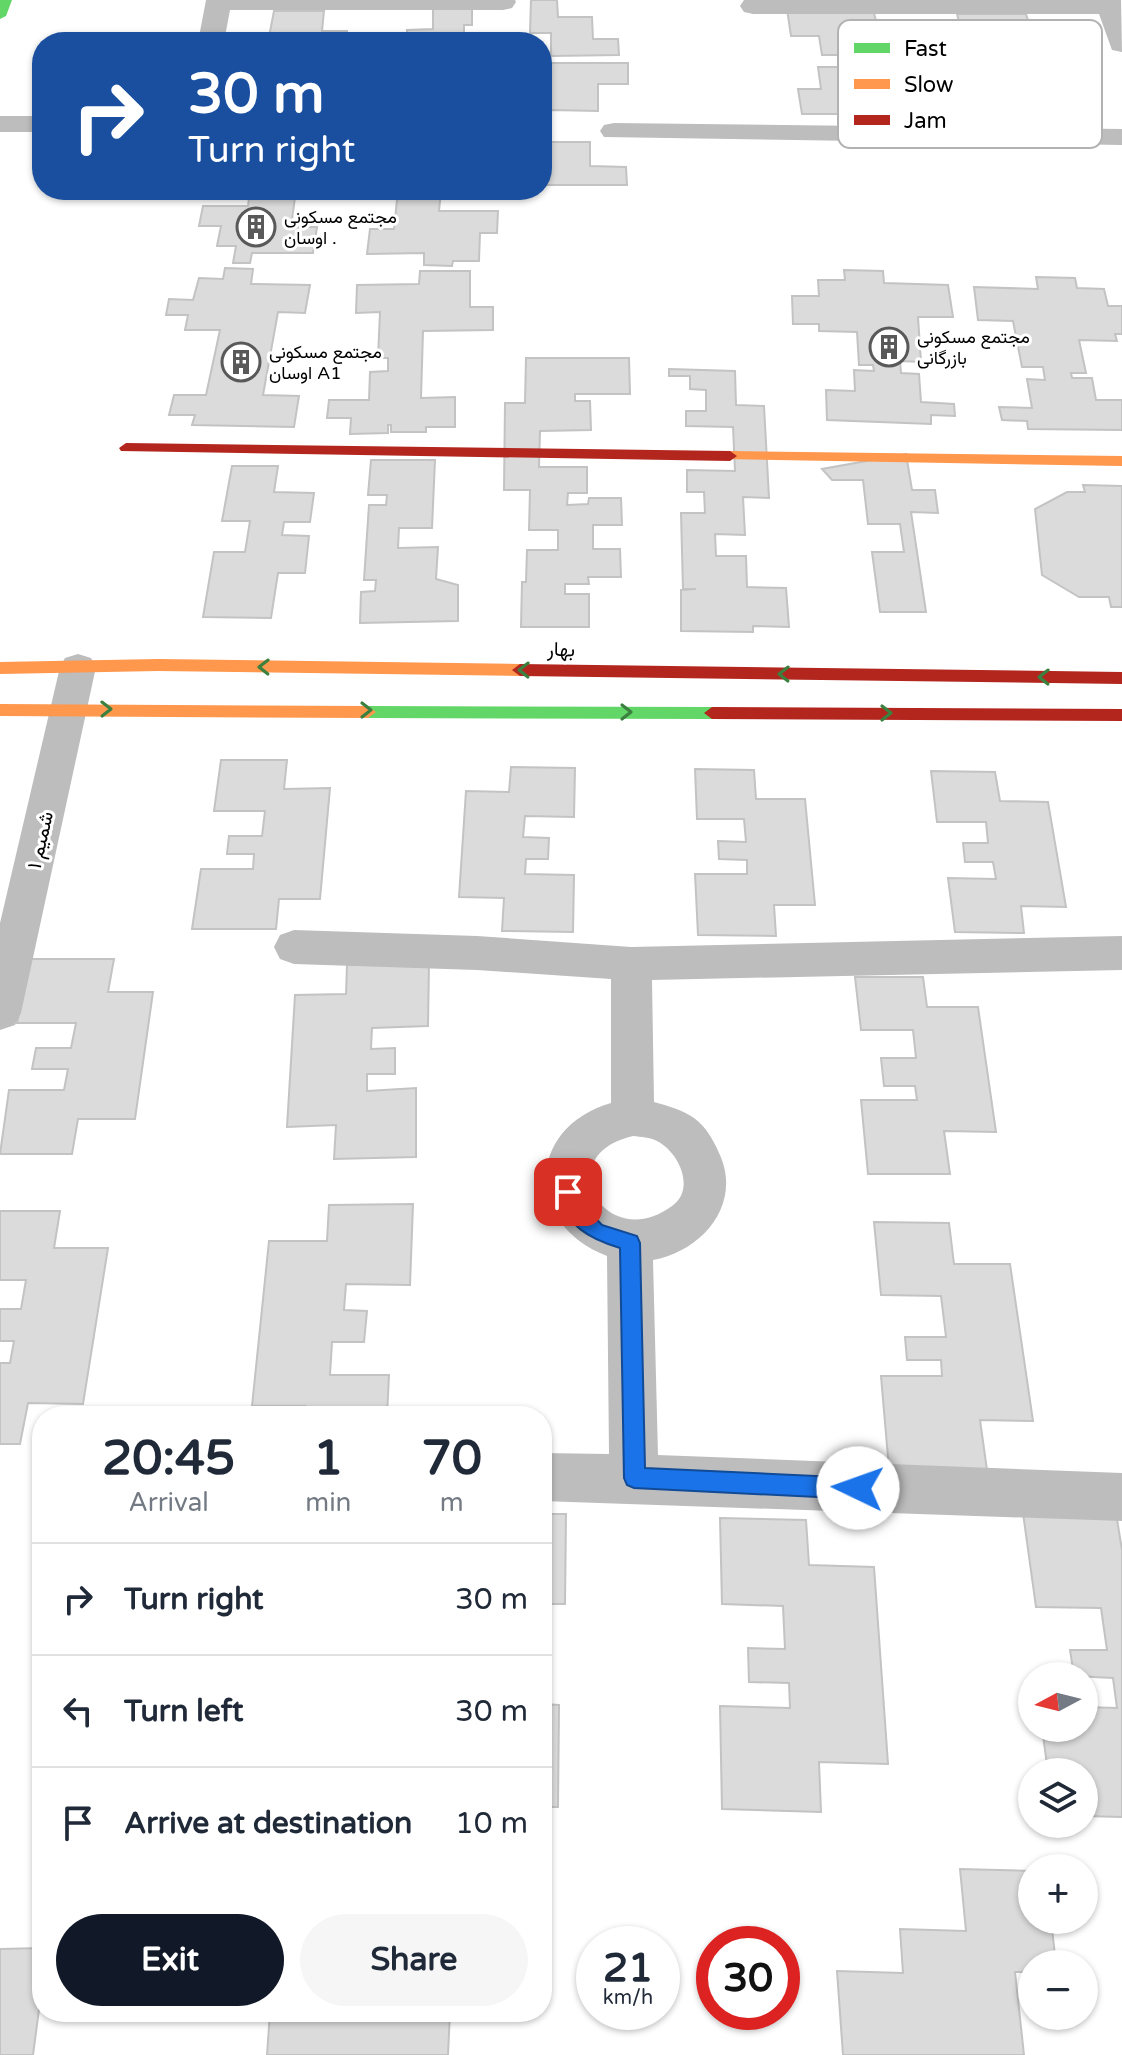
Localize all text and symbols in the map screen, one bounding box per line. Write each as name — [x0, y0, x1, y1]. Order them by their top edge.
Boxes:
legend — [838, 20, 1102, 148]
text: Fast — [904, 36, 947, 62]
text: 30 m — [188, 61, 324, 128]
icon: right — [56, 64, 160, 168]
text: Slow — [904, 72, 954, 98]
text: Jam — [904, 108, 947, 134]
text: Turn right — [188, 129, 355, 172]
building icon: مجتمع مسکونی اوسان . — [235, 206, 277, 248]
place label: مجتمع مسکونی اوسان . — [284, 206, 397, 249]
building icon: مجتمع مسکونی بازرگانی — [868, 326, 910, 368]
place label: مجتمع مسکونی بازرگانی — [917, 326, 1030, 369]
building icon: مجتمع مسکونی اوسان A1 — [220, 341, 262, 383]
place label: مجتمع مسکونی اوسان A1 — [269, 341, 382, 384]
street label: بهار — [546, 638, 575, 662]
one-way arrow — [257, 658, 270, 675]
one-way arrow — [517, 661, 530, 679]
one-way arrow — [777, 665, 790, 683]
one-way arrow — [1037, 669, 1050, 686]
one-way arrow — [100, 700, 113, 718]
one-way arrow — [360, 701, 373, 719]
one-way arrow — [620, 703, 633, 721]
one-way arrow — [880, 704, 893, 722]
street label: شمیم ۱ — [23, 809, 59, 871]
pin — [534, 1158, 602, 1226]
icon: arrive — [546, 1170, 590, 1214]
text: 20:45 — [102, 1430, 235, 1488]
text: 1 — [313, 1430, 343, 1488]
text: 70 — [422, 1430, 482, 1488]
position arrow — [816, 1446, 900, 1530]
text: Arrival — [128, 1487, 209, 1518]
text: min — [305, 1487, 351, 1518]
text: m — [440, 1487, 464, 1518]
icon: right — [56, 1577, 100, 1621]
text: Turn right — [124, 1581, 264, 1618]
text: 30 m — [455, 1581, 528, 1618]
north arrow — [1018, 1662, 1098, 1742]
map controls — [1018, 1662, 1098, 2030]
icon: left — [56, 1689, 100, 1733]
text: Turn left — [124, 1693, 243, 1730]
text: 30 m — [455, 1693, 528, 1730]
button: layers — [1018, 1758, 1098, 1838]
icon: arrive — [56, 1801, 100, 1845]
text: Arrive at destination — [124, 1805, 412, 1842]
text: 10 m — [455, 1805, 528, 1842]
button: + — [1018, 1854, 1098, 1934]
button: Exit — [56, 1914, 284, 2006]
button: Share — [300, 1914, 528, 2006]
speed limit sign: 30 — [696, 1926, 800, 2030]
text: 21 — [603, 1944, 653, 1992]
button: − — [1018, 1950, 1098, 2030]
text: km/h — [603, 1986, 653, 2010]

